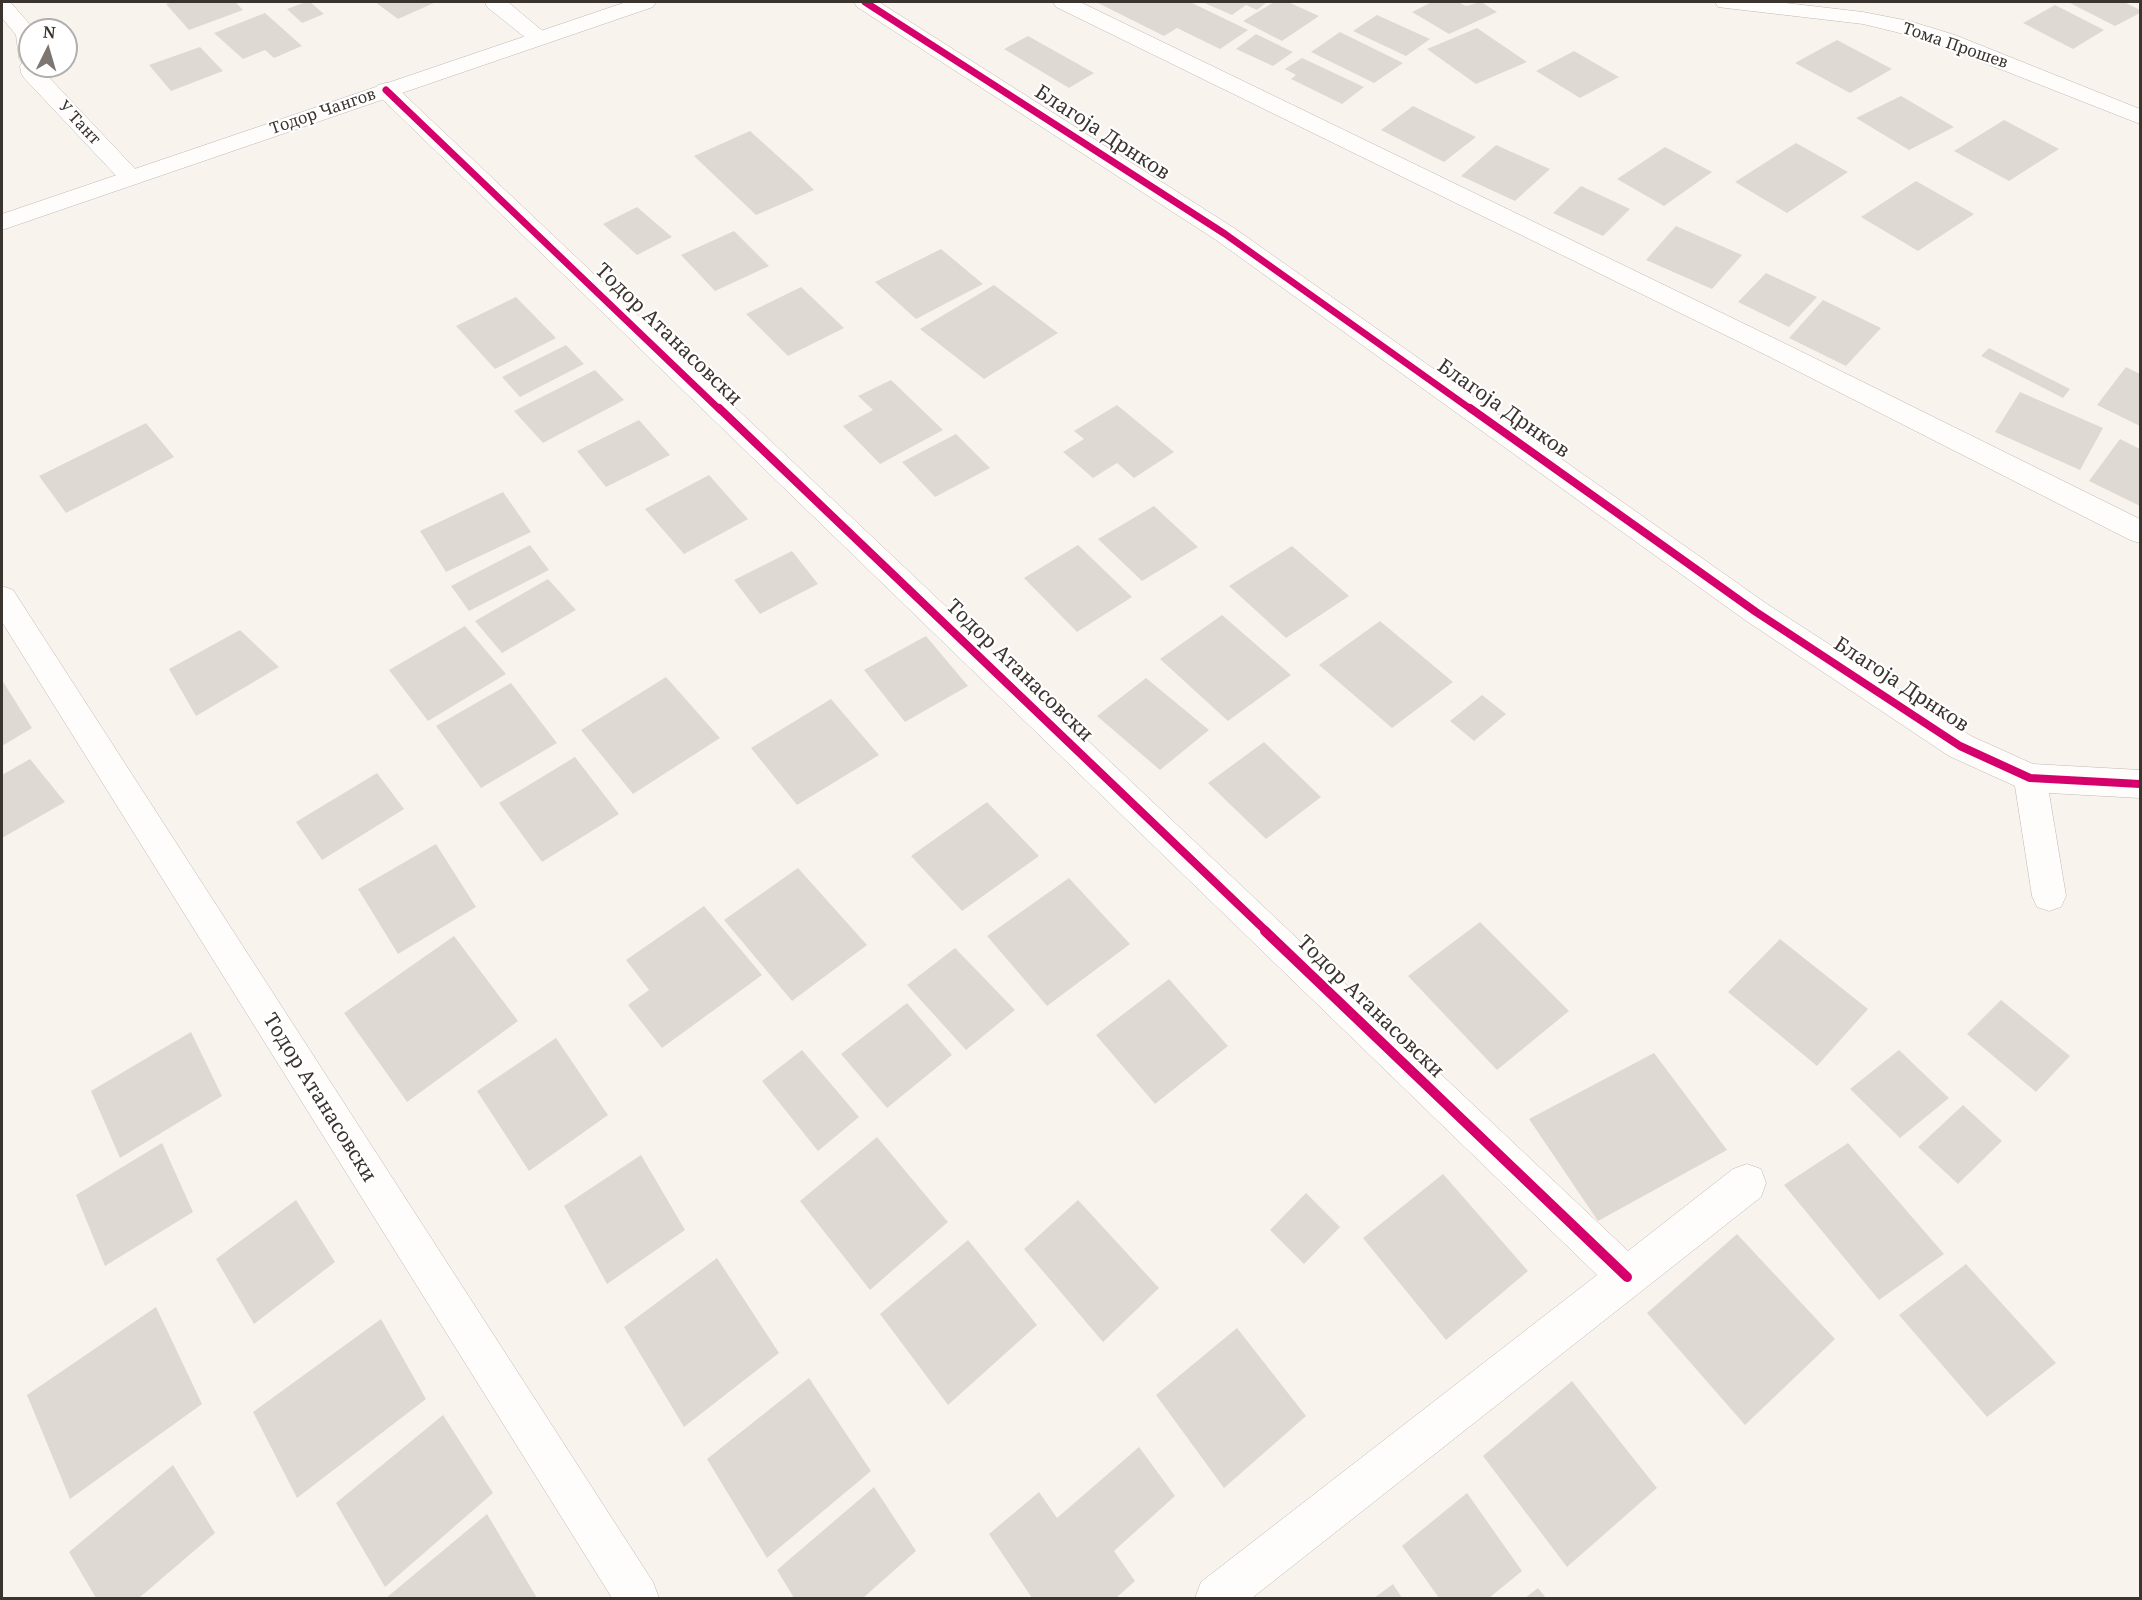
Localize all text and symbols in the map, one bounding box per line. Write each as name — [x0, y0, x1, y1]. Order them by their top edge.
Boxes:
north arrow — [18, 18, 78, 78]
street label: Тома Прошев — [1900, 19, 2010, 73]
text: N — [42, 21, 57, 44]
street label: Благоја Дрнков — [1030, 81, 1174, 185]
street label: Тодор Чангов — [268, 85, 378, 139]
street label: У Тант — [54, 97, 104, 149]
street label: Тодор Атанасовски — [590, 259, 746, 411]
street label: Благоја Дрнков — [1432, 354, 1574, 464]
street label: Тодор Атанасовски — [941, 595, 1097, 747]
street label: Благоја Дрнков — [1829, 633, 1973, 737]
street label: Тодор Атанасовски — [1292, 931, 1448, 1083]
street label: Тодор Атанасовски — [257, 1009, 381, 1187]

